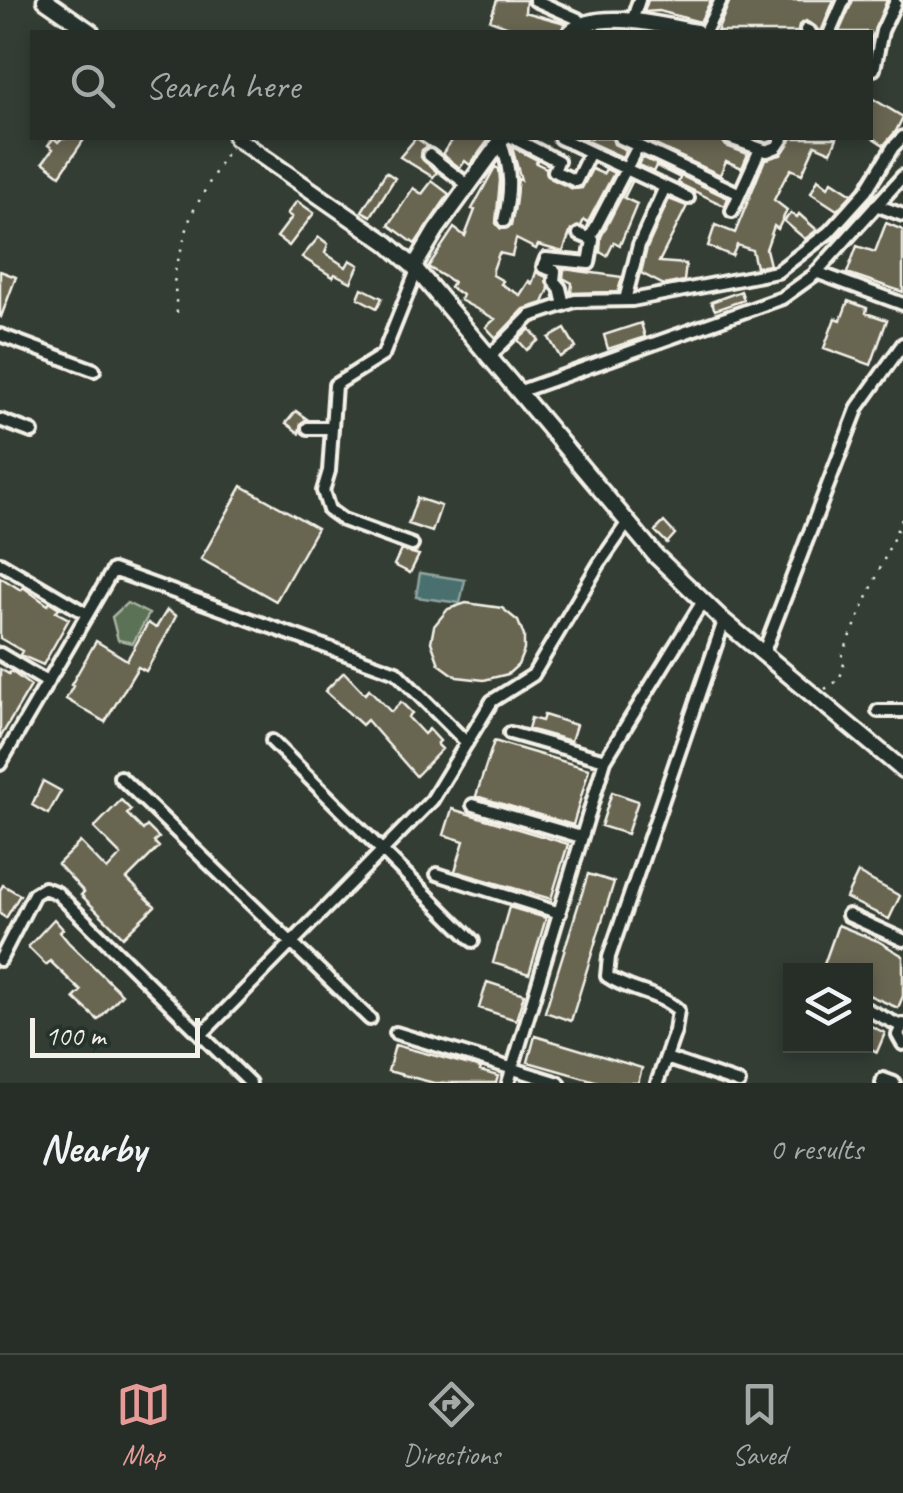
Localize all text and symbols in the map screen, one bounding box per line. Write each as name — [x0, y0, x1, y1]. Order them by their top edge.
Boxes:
search box — [30, 30, 873, 140]
icon: search — [65, 58, 120, 113]
text: Search here — [145, 62, 300, 109]
map controls — [783, 963, 873, 1053]
button: layers — [783, 963, 873, 1053]
scale bar — [30, 1013, 200, 1058]
text: 100 m — [45, 1018, 105, 1053]
text: Nearby — [40, 1122, 146, 1175]
text: 0 results — [769, 1128, 863, 1169]
tab: Map — [116, 1377, 171, 1472]
tab: Directions — [403, 1377, 500, 1472]
tab: Saved — [732, 1377, 787, 1472]

